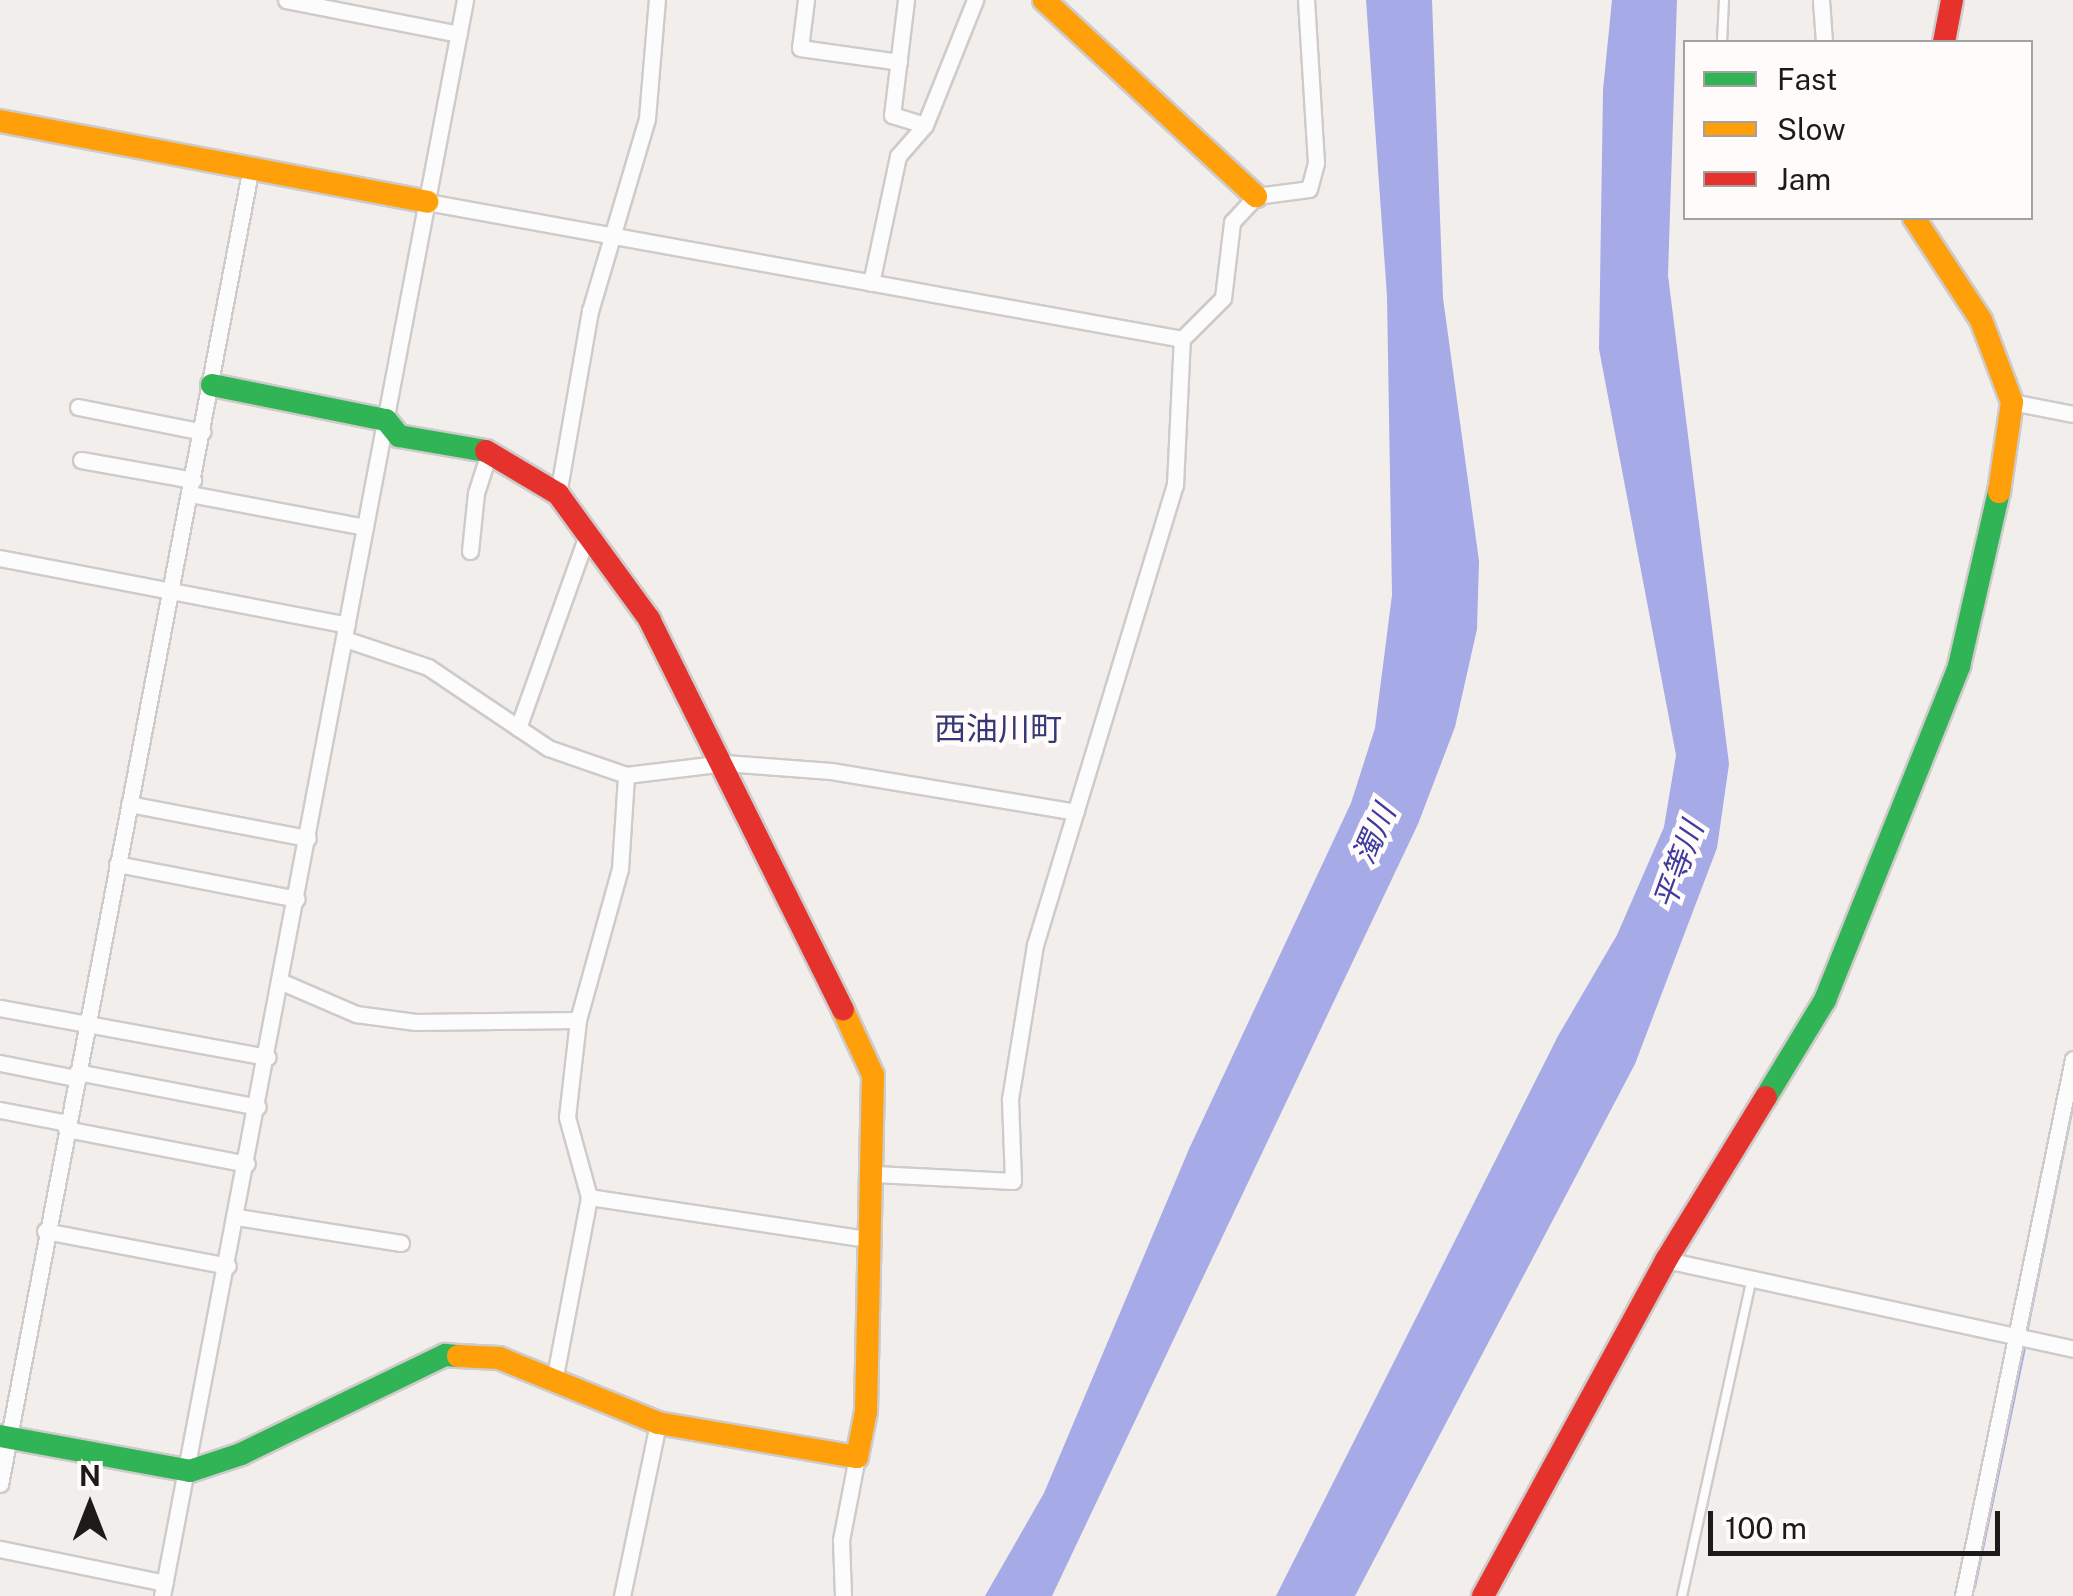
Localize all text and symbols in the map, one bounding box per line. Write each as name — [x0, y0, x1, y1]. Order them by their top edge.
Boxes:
legend — [1683, 40, 2033, 220]
text: Fast — [1777, 61, 1837, 97]
text: Slow — [1777, 111, 1846, 147]
text: Jam — [1777, 161, 1831, 197]
district label: 西油川町 — [934, 710, 1062, 748]
water label: 濁川 — [1345, 799, 1403, 869]
water label: 平等川 — [1646, 817, 1710, 913]
north arrow — [40, 1456, 140, 1556]
text: N — [79, 1459, 101, 1492]
scale bar — [1713, 1491, 2006, 1553]
text: 100 m — [1725, 1510, 1807, 1546]

